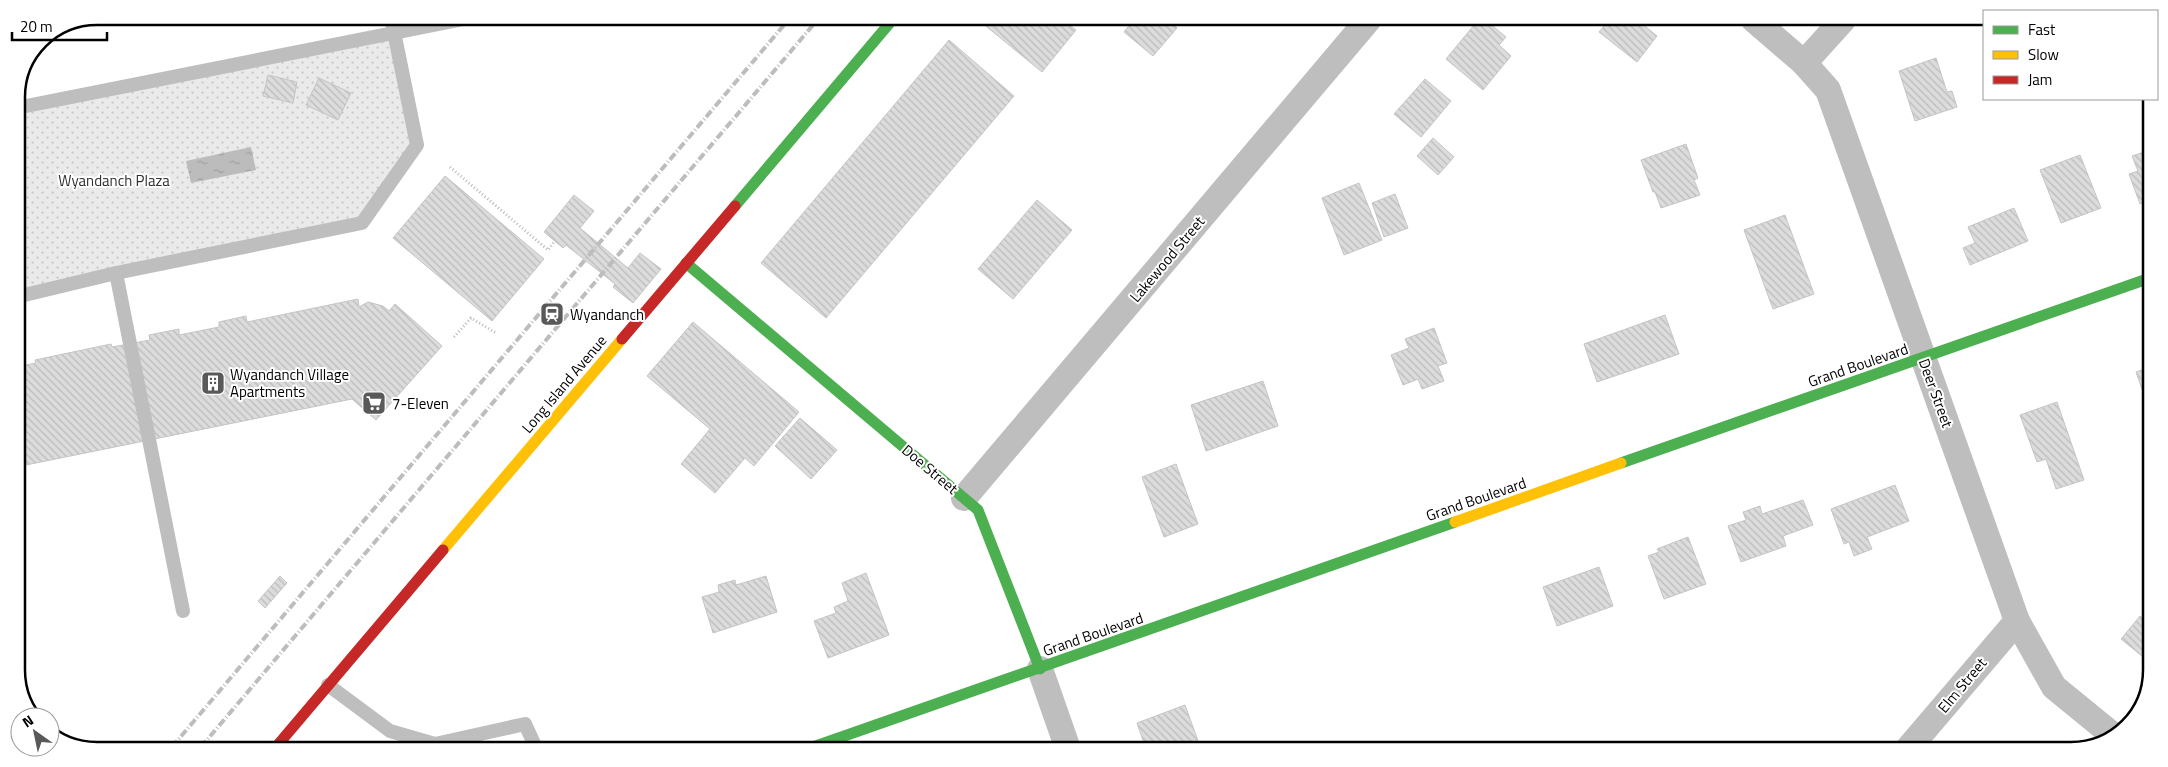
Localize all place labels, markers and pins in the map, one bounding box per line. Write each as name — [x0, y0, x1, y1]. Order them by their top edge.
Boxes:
station icon: Wyandanch — [539, 301, 565, 327]
place label: Wyandanch — [570, 303, 644, 326]
place label: Wyandanch Village Apartments — [230, 363, 349, 403]
building icon: Wyandanch Village Apartments — [200, 370, 226, 396]
supermarket icon: 7-Eleven — [361, 390, 387, 416]
place label: 7-Eleven — [392, 392, 449, 415]

